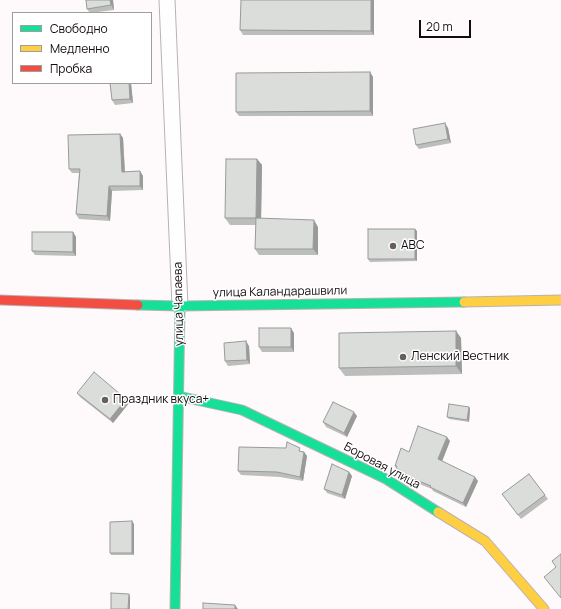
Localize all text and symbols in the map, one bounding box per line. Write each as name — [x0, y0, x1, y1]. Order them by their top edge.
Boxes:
legend — [12, 12, 152, 84]
scale bar — [421, 12, 473, 38]
text: 20 m — [426, 18, 453, 35]
text: Свободно — [50, 20, 108, 37]
text: Медленно — [50, 40, 110, 57]
text: Пробка — [50, 60, 92, 77]
place label: ABC — [401, 239, 425, 253]
marker: ABC — [388, 241, 398, 251]
street label: улица Чапаева — [171, 262, 187, 346]
street label: улица Каландарашвили — [213, 284, 347, 300]
place label: Ленский Вестник — [411, 350, 509, 364]
marker: Ленский Вестник — [398, 352, 408, 362]
place label: Праздник вкуса+ — [113, 393, 209, 407]
marker: Праздник вкуса+ — [100, 395, 110, 405]
street label: Боровая улица — [341, 440, 423, 492]

